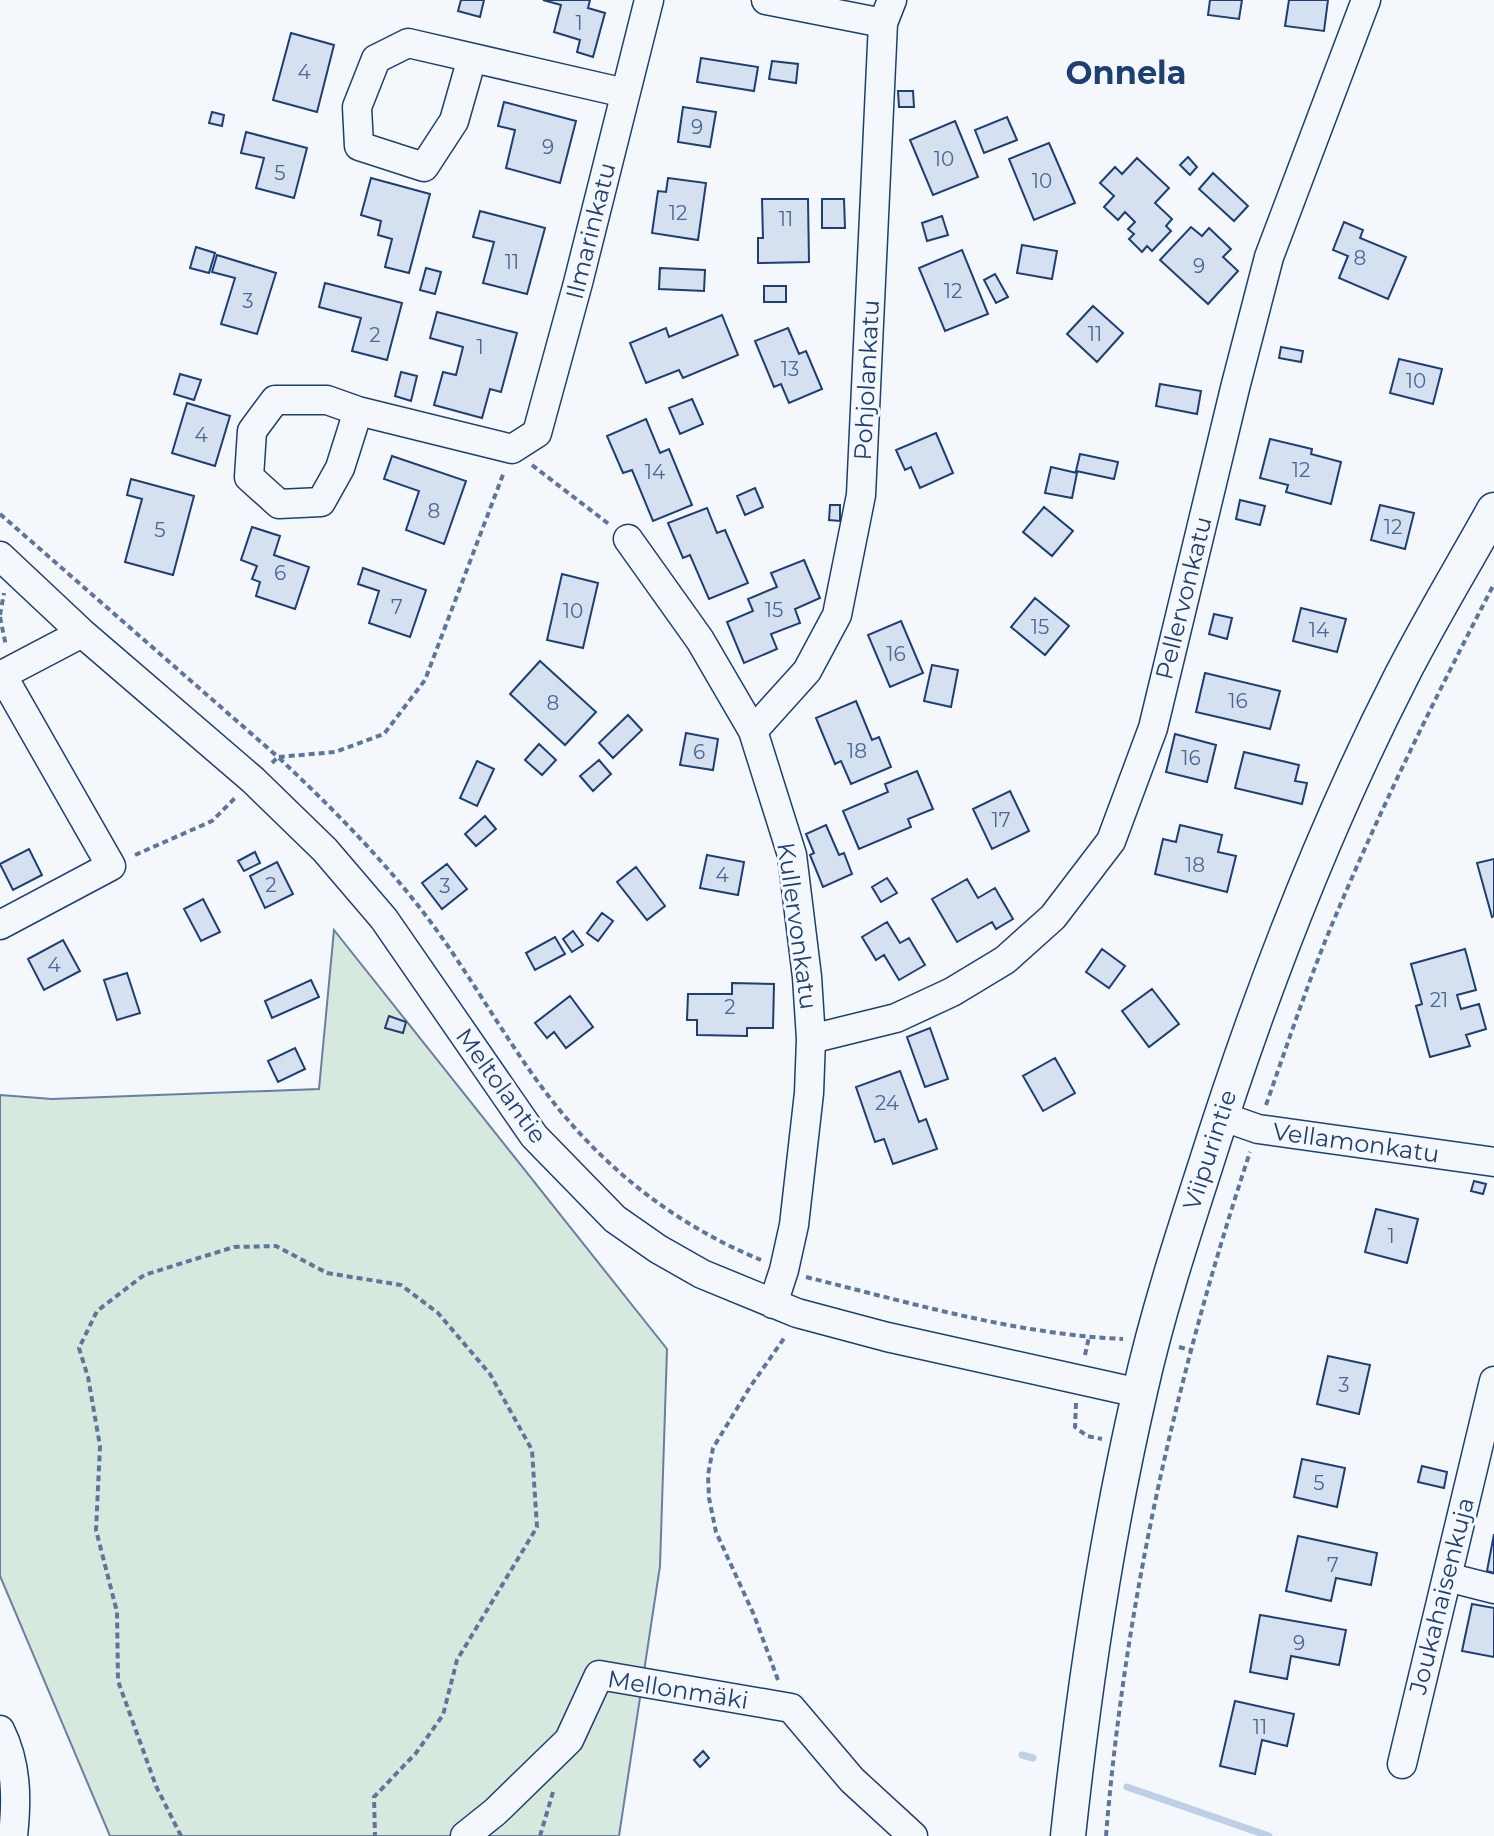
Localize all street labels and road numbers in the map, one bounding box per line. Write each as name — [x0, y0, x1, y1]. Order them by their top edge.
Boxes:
street label: Ilmarinkatu — [560, 160, 621, 302]
street label: Pohjolankatu — [848, 299, 885, 461]
street label: Pellervonkatu — [1149, 513, 1218, 682]
street label: Kullervonkatu — [771, 841, 824, 1011]
street label: Meltolantie — [450, 1022, 553, 1149]
street label: Viipurintie — [1177, 1086, 1243, 1214]
street label: Vellamonkatu — [1271, 1116, 1441, 1169]
street label: Joukahaisenkuja — [1403, 1495, 1480, 1698]
street label: Mellonmäki — [606, 1664, 750, 1715]

